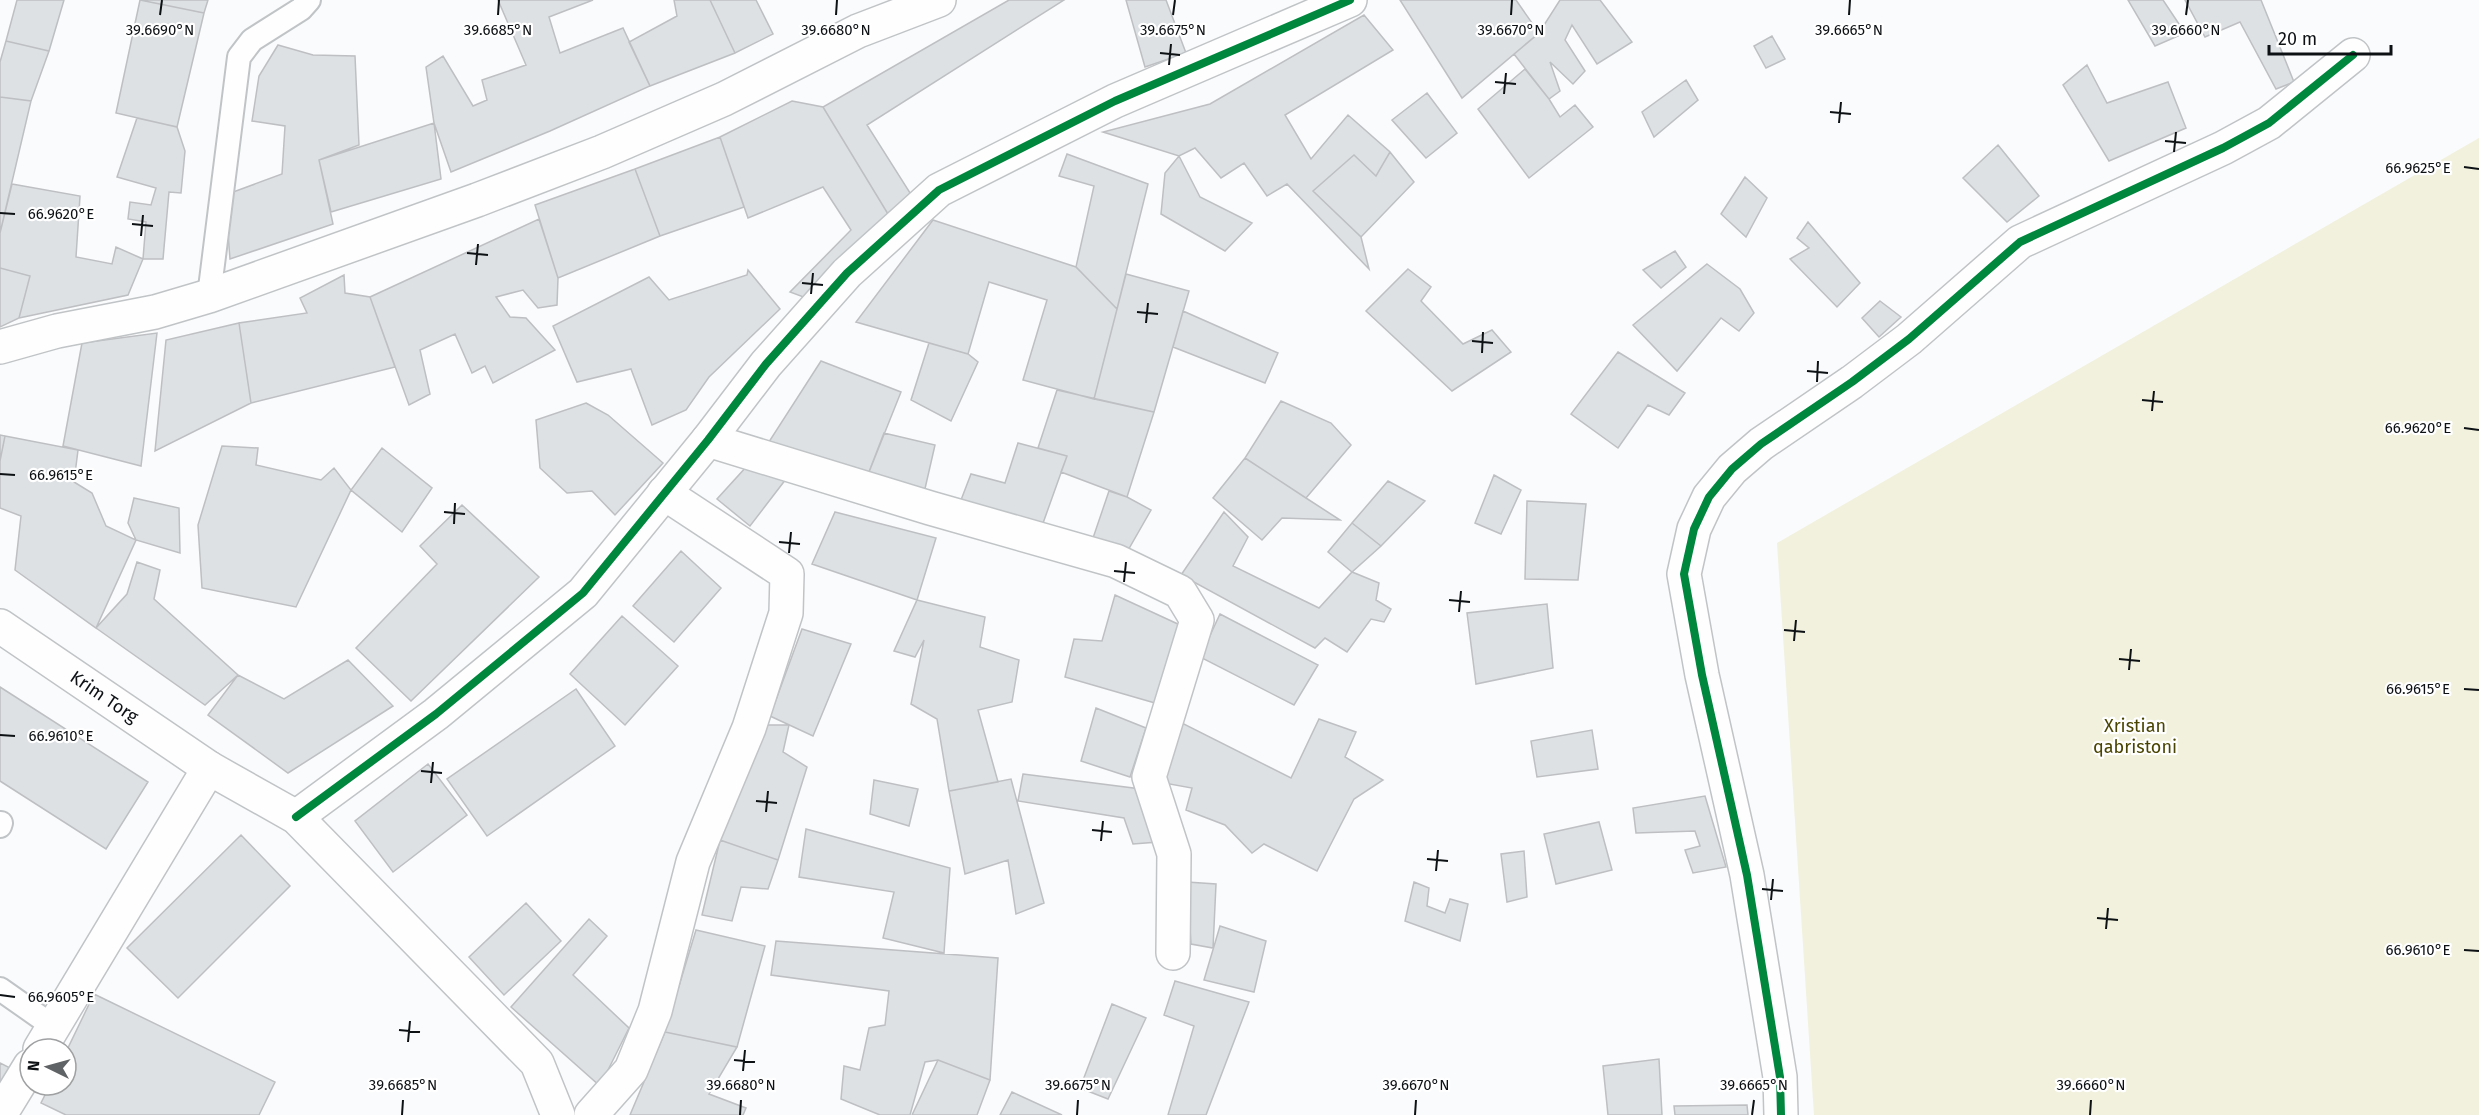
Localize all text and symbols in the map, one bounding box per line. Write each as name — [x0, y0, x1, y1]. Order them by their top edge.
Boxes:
scale bar — [2269, 18, 2390, 56]
text: 39.6690°N — [126, 21, 194, 39]
text: 39.6685°N — [464, 21, 532, 39]
text: 39.6680°N — [801, 21, 871, 39]
text: 39.6675°N — [1140, 21, 1206, 39]
text: 39.6670°N — [1477, 21, 1545, 39]
text: 39.6665°N — [1815, 21, 1883, 39]
text: 39.6660°N — [2151, 21, 2221, 39]
text: 20 m — [2278, 28, 2317, 50]
text: 66.9625°E — [2385, 159, 2451, 177]
text: 66.9620°E — [28, 205, 94, 223]
text: 66.9620°E — [2385, 419, 2451, 437]
text: 66.9615°E — [29, 466, 93, 484]
street label: Krim Torg — [66, 666, 143, 728]
text: 66.9615°E — [2386, 680, 2450, 698]
park label: Xristian qabristoni — [2093, 715, 2177, 758]
text: 66.9610°E — [28, 727, 94, 745]
text: 66.9610°E — [2385, 941, 2451, 959]
text: 66.9605°E — [28, 988, 94, 1006]
north arrow — [18, 1037, 78, 1097]
text: N — [24, 1060, 43, 1072]
text: 39.6685°N — [369, 1076, 437, 1094]
text: 39.6680°N — [706, 1076, 776, 1094]
text: 39.6675°N — [1045, 1076, 1111, 1094]
text: 39.6670°N — [1382, 1076, 1450, 1094]
text: 39.6665°N — [1720, 1076, 1788, 1094]
text: 39.6660°N — [2056, 1076, 2126, 1094]

